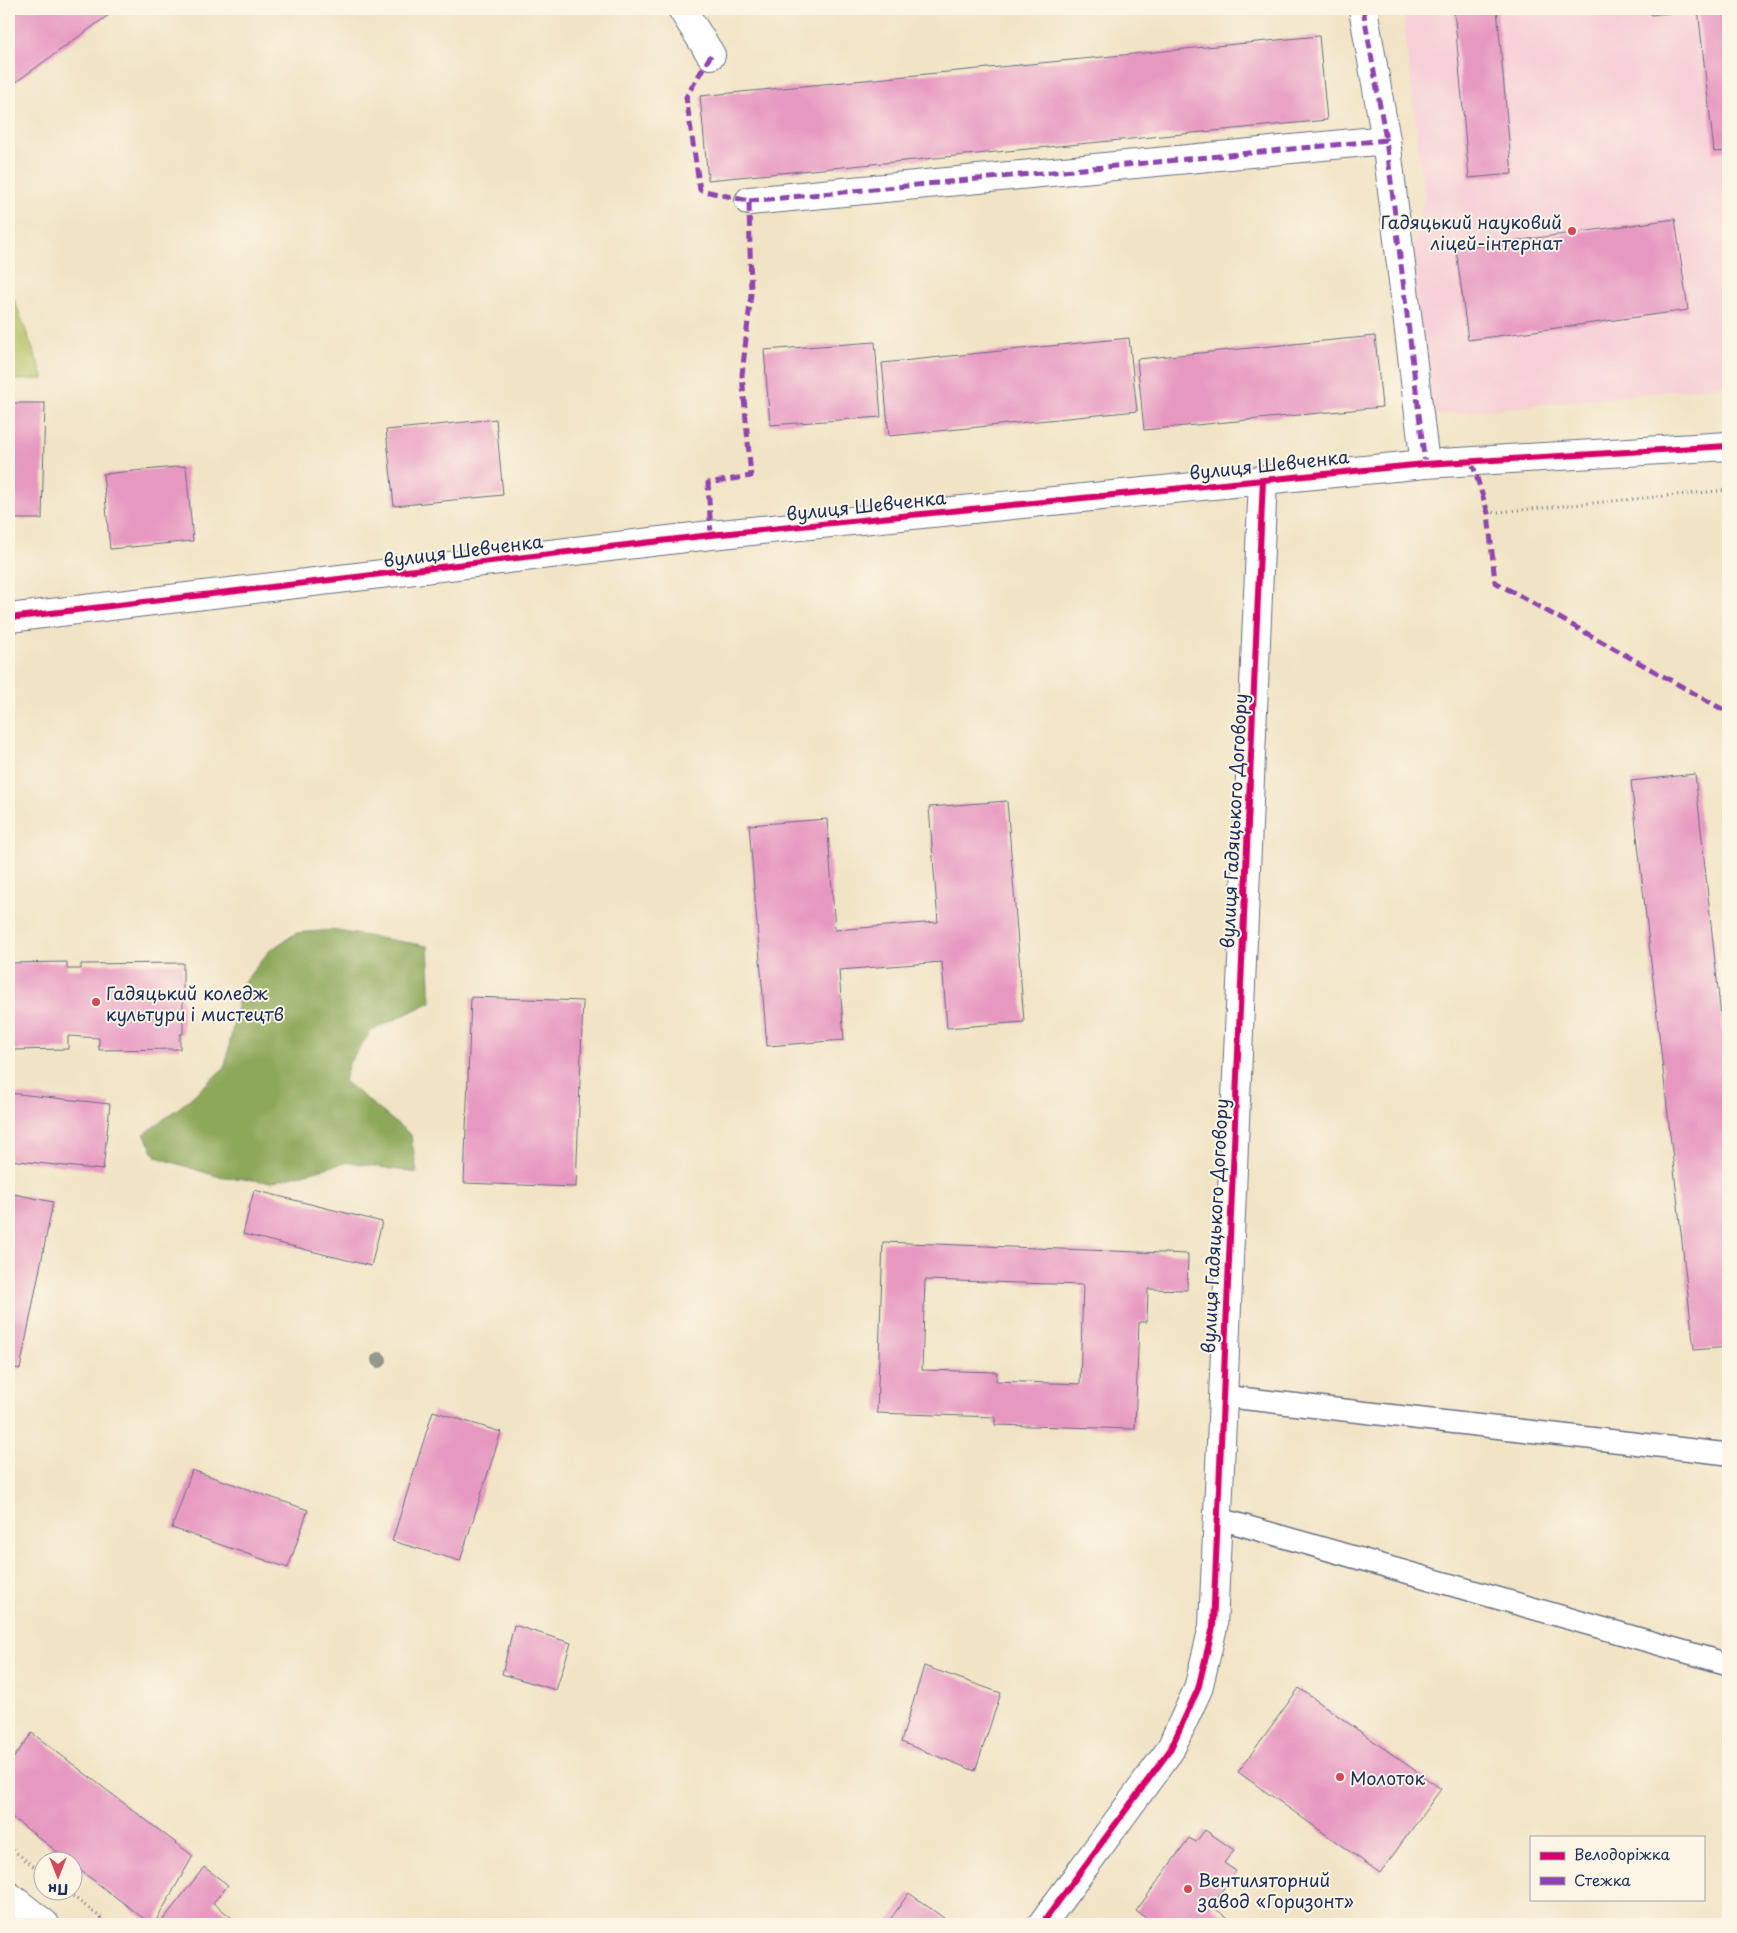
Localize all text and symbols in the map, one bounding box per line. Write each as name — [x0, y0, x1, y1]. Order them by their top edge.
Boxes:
place label: Гадяцький науковий ліцей-інтернат — [1381, 208, 1563, 256]
marker: Гадяцький науковий ліцей-інтернат — [1566, 225, 1578, 237]
street label: вулиця Шевченка — [1188, 442, 1351, 486]
street label: вулиця Шевченка — [785, 483, 948, 527]
street label: вулиця Шевченка — [382, 527, 545, 573]
street label: вулиця Гадяцького Договору — [1213, 693, 1253, 949]
place label: Гадяцький коледж культури і мистецтв — [106, 979, 284, 1027]
marker: Гадяцький коледж культури і мистецтв — [90, 996, 102, 1008]
street label: вулиця Гадяцького Договору — [1194, 1098, 1234, 1354]
place label: Молоток — [1350, 1764, 1425, 1791]
marker: Молоток — [1334, 1771, 1346, 1783]
legend — [1530, 1836, 1704, 1900]
text: Велодоріжка — [1574, 1842, 1670, 1865]
north arrow — [32, 1850, 82, 1900]
place label: Вентиляторний завод «Горизонт» — [1197, 1866, 1354, 1914]
text: Стежка — [1574, 1868, 1631, 1891]
text: Пн — [48, 1879, 68, 1900]
marker: Вентиляторний завод «Горизонт» — [1182, 1883, 1194, 1895]

